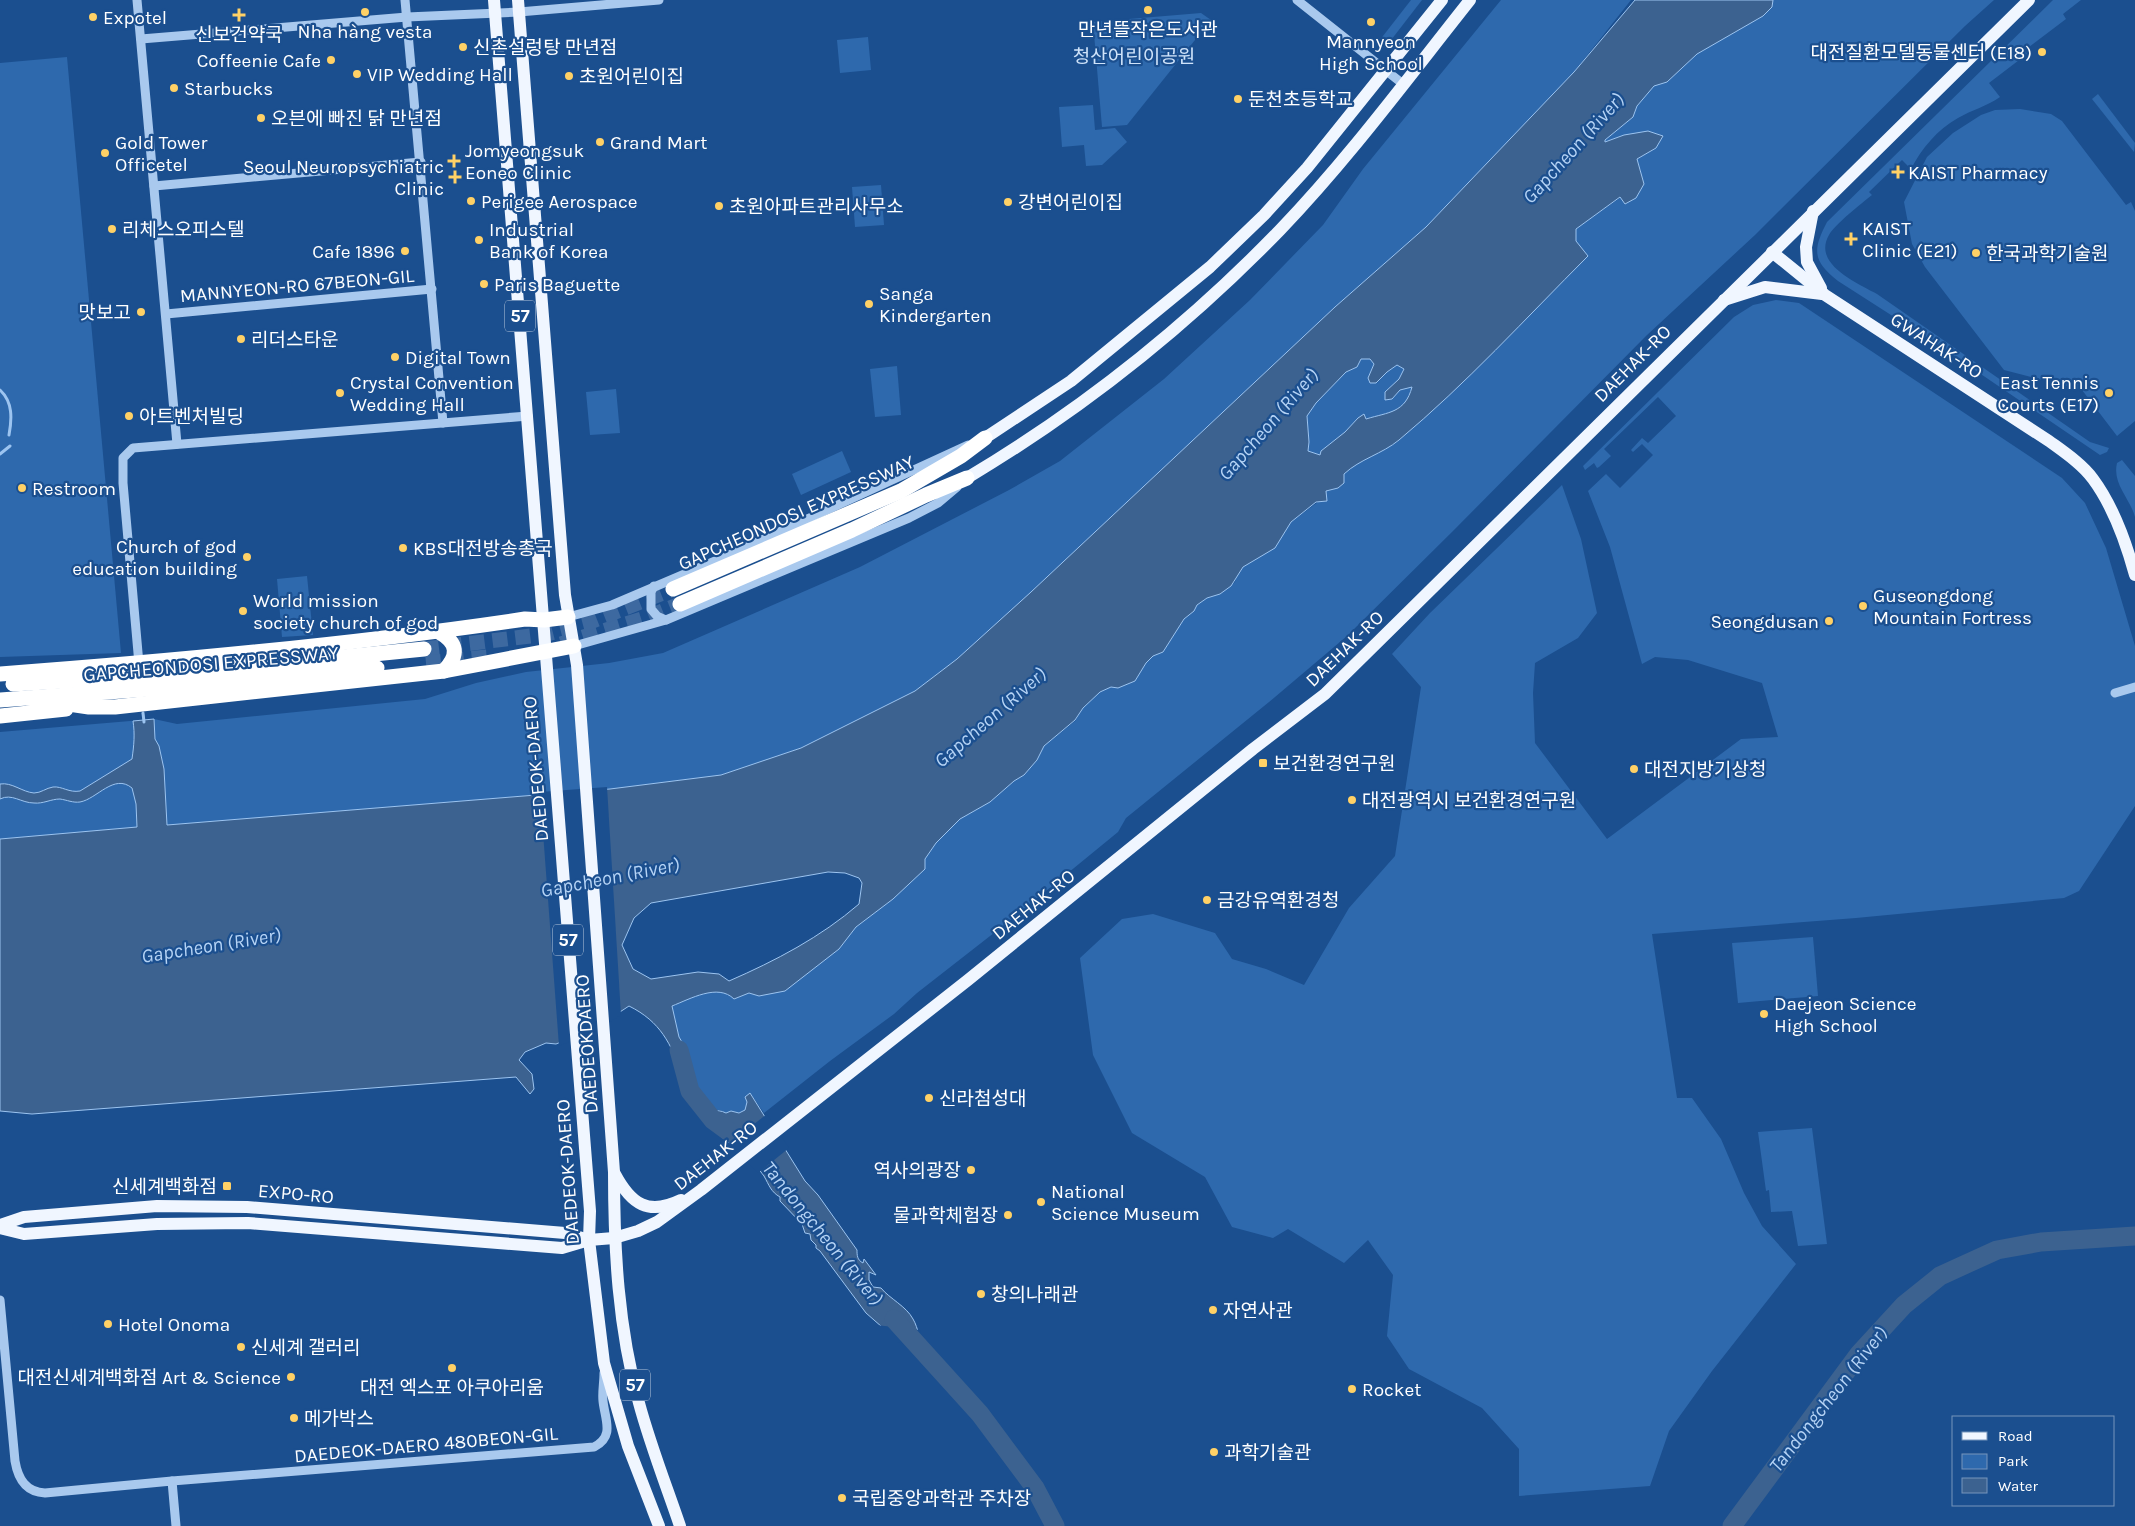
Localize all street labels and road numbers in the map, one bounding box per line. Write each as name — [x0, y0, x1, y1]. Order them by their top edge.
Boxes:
street label: MANNYEON-RO 67BEON-GIL — [179, 265, 415, 307]
road number: 57 — [505, 300, 535, 332]
street label: GWAHAK-RO — [1886, 308, 1987, 384]
street label: DAEHAK-RO — [1590, 321, 1676, 407]
street label: GAPCHEONDOSI EXPRESSWAY — [675, 451, 918, 575]
street label: DAEHAK-RO — [1301, 606, 1388, 691]
street label: GAPCHEONDOSI EXPRESSWAY — [83, 642, 340, 686]
street label: DAEDEOK-DAERO — [519, 695, 553, 843]
street label: DAEHAK-RO — [988, 865, 1079, 945]
road number: 57 — [553, 924, 583, 956]
street label: DAEDEOKDAERO — [571, 974, 603, 1114]
street label: DAEDEOK-DAERO — [552, 1098, 584, 1245]
street label: DAEHAK-RO — [670, 1116, 762, 1195]
street label: EXPO-RO — [257, 1180, 335, 1208]
road number: 57 — [620, 1370, 650, 1400]
street label: DAEDEOK-DAERO 480BEON-GIL — [293, 1422, 559, 1467]

